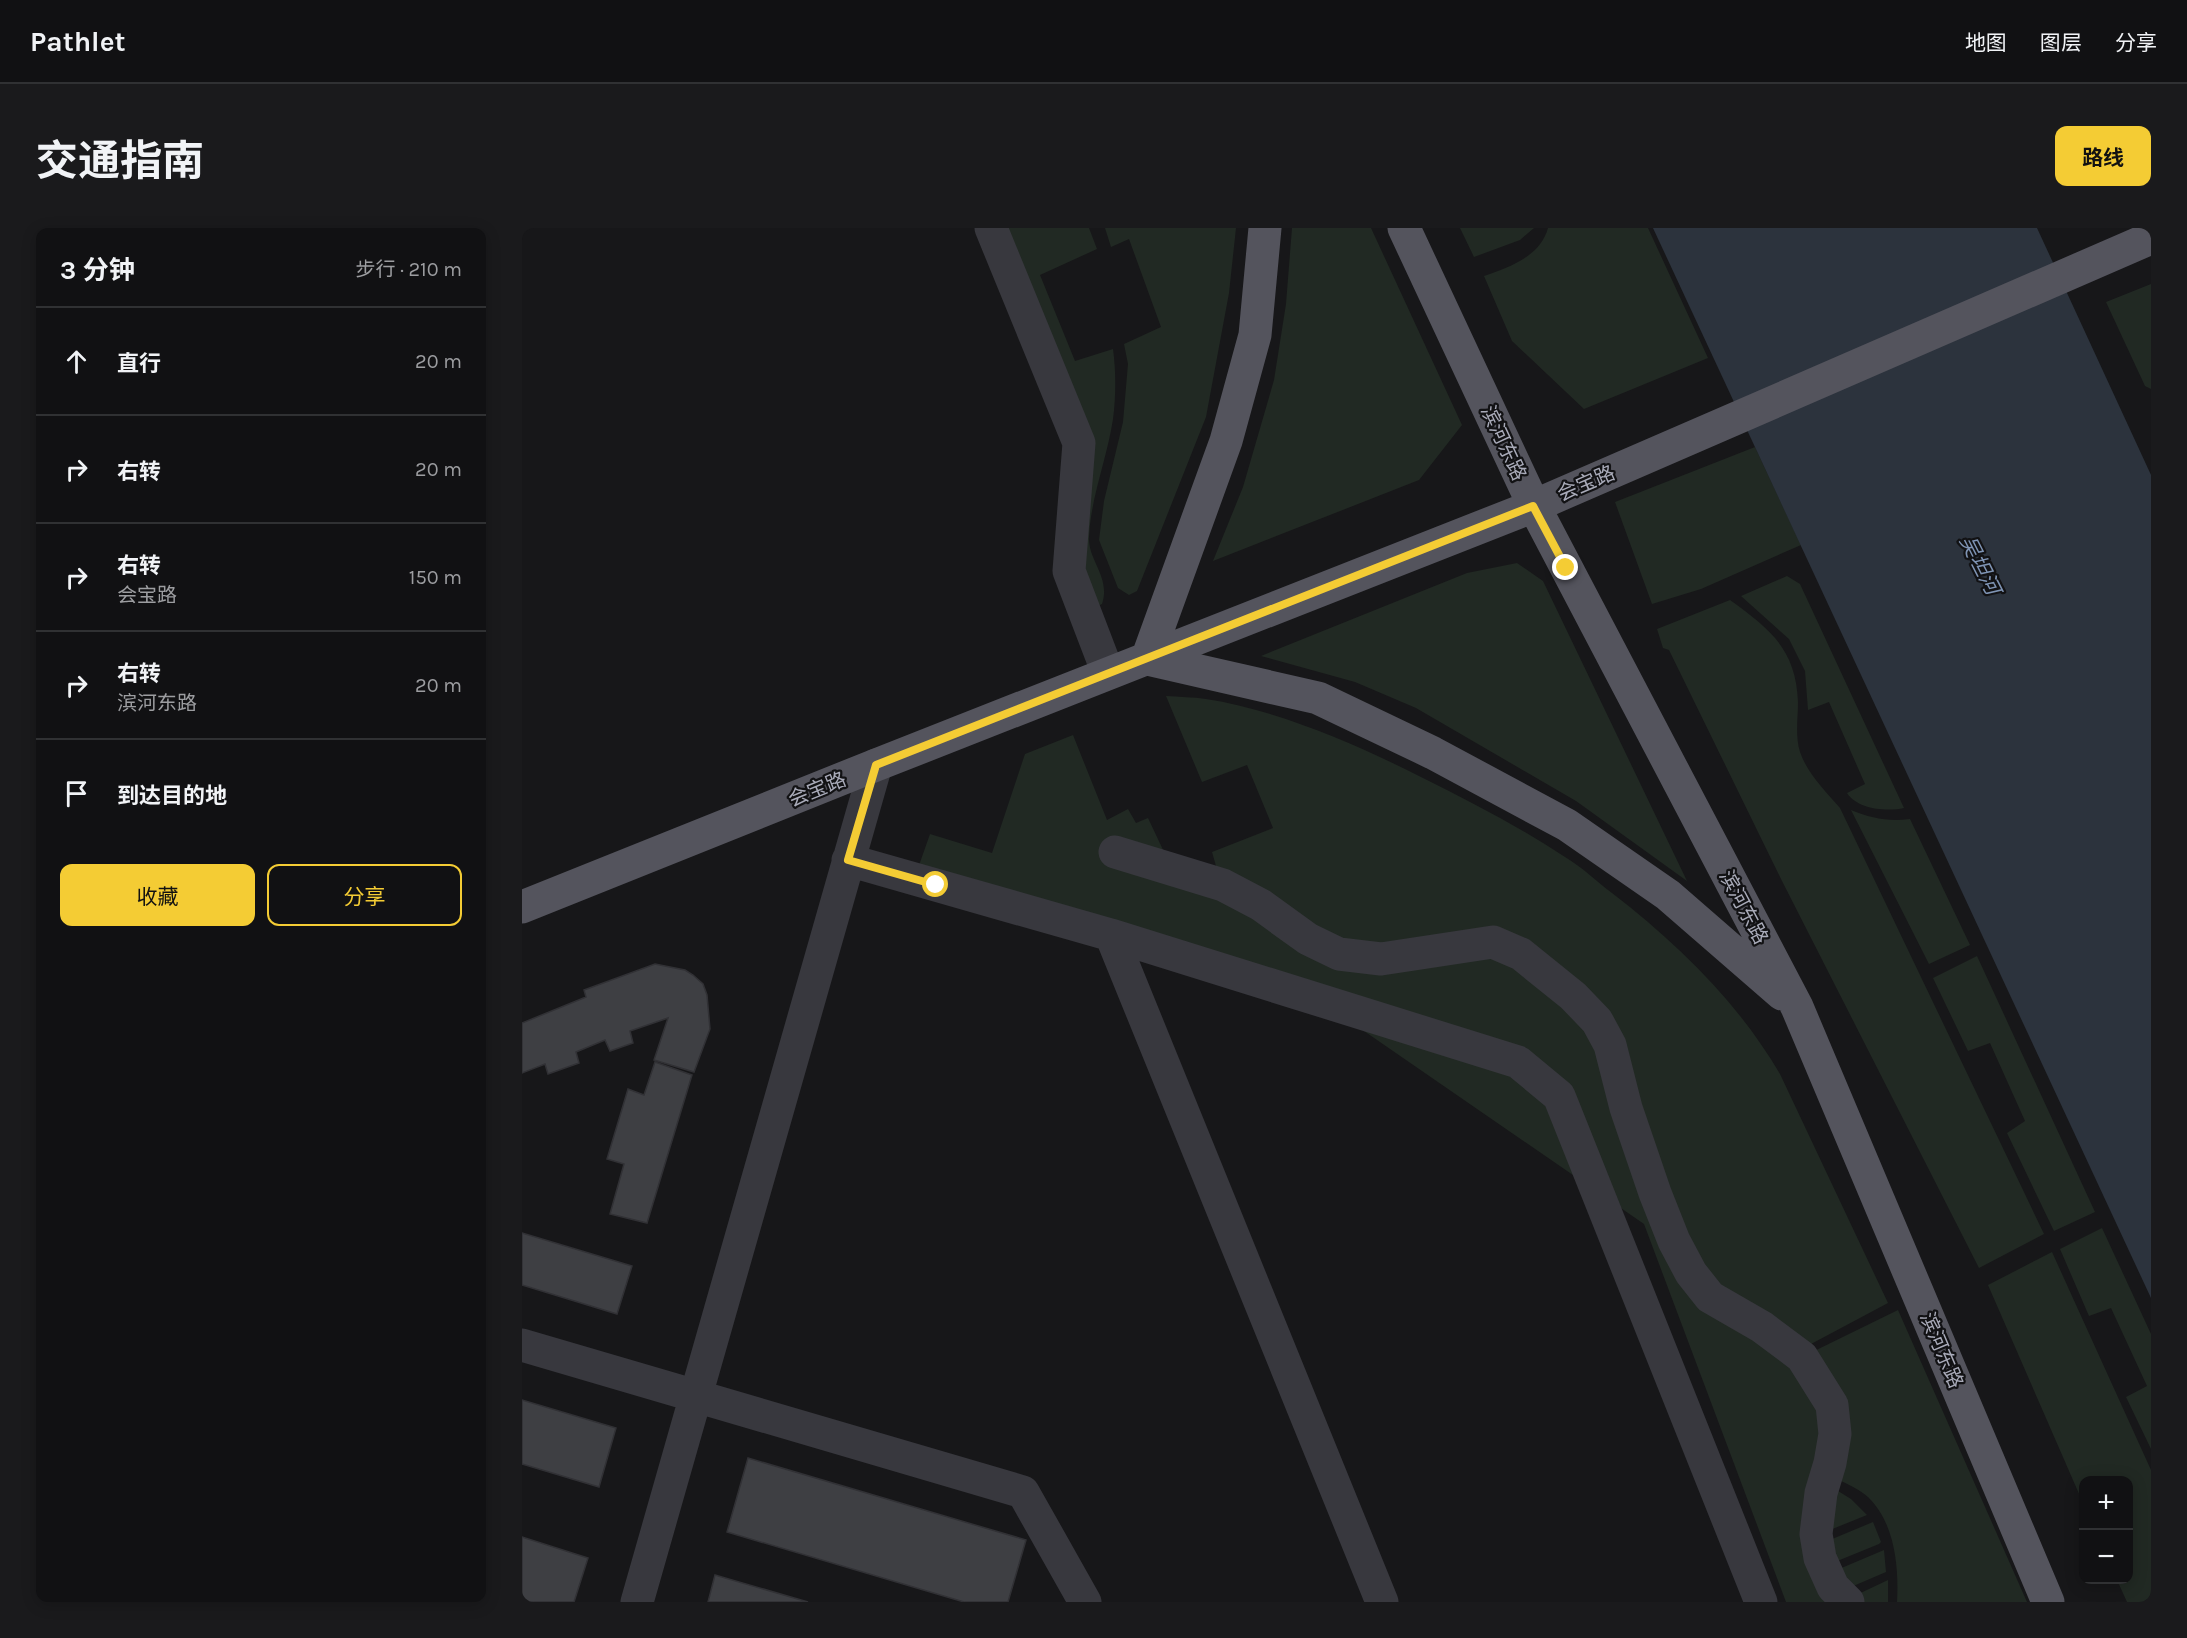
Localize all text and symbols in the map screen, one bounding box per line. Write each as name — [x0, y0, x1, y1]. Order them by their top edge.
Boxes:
text: Pathlet — [30, 25, 126, 58]
text: 地图 — [1965, 31, 2007, 55]
text: 图层 — [2040, 31, 2082, 55]
text: 分享 — [2115, 31, 2157, 55]
button: 路线 — [2055, 126, 2151, 186]
text: 交通指南 — [36, 136, 204, 186]
text: 3 分钟 — [60, 255, 135, 286]
text: 步行 · 210 m — [355, 258, 462, 281]
icon: ahead — [60, 345, 93, 378]
text: 20 m — [415, 350, 462, 373]
text: 直行 — [117, 351, 161, 377]
street label: 滨河东路 — [1476, 402, 1531, 484]
icon: right — [60, 453, 93, 486]
text: 20 m — [415, 458, 462, 481]
text: 右转 — [117, 459, 161, 485]
street label: 会宝路 — [1554, 461, 1618, 506]
water label: 吴坦河 — [1955, 531, 2007, 602]
text: 右转 — [117, 553, 161, 579]
route end — [1552, 554, 1578, 580]
icon: right — [60, 561, 93, 594]
text: 150 m — [409, 566, 462, 589]
text: 会宝路 — [117, 584, 177, 607]
text: 右转 — [117, 661, 161, 687]
icon: right — [60, 669, 93, 702]
text: 20 m — [415, 674, 462, 697]
text: 滨河东路 — [117, 692, 197, 715]
street label: 会宝路 — [785, 768, 849, 811]
icon: arrive — [60, 777, 93, 810]
text: 到达目的地 — [117, 783, 227, 809]
button: 收藏 — [60, 864, 255, 926]
button: 分享 — [267, 864, 462, 926]
street label: 滨河东路 — [1715, 867, 1772, 948]
route start — [922, 871, 948, 897]
street label: 滨河东路 — [1915, 1309, 1968, 1392]
map controls — [2079, 1476, 2133, 1584]
button: + — [2079, 1476, 2133, 1530]
button: − — [2079, 1530, 2133, 1584]

